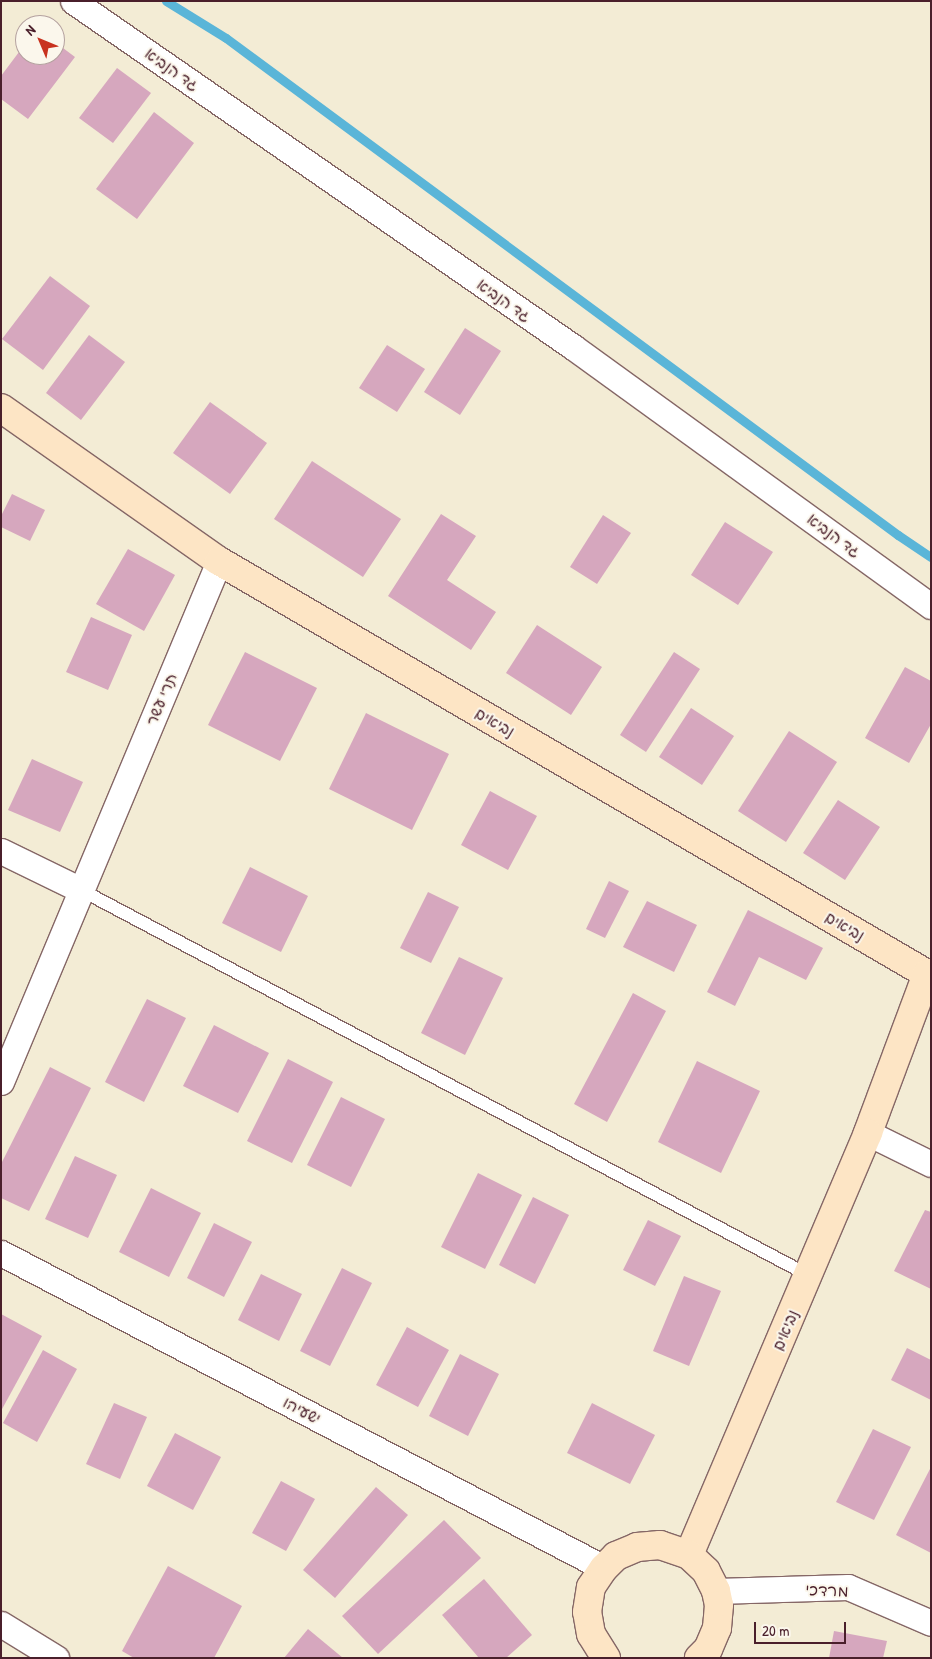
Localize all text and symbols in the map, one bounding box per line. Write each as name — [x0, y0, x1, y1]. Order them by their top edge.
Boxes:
north arrow — [15, 15, 65, 65]
text: N — [20, 20, 39, 39]
street label: גד הנביא — [141, 43, 203, 95]
street label: גד הנביא — [473, 274, 535, 326]
street label: גד הנביא — [803, 509, 865, 561]
street label: תרי עשר — [141, 670, 181, 728]
street label: נביאים — [472, 703, 518, 741]
street label: נביאים — [822, 907, 868, 945]
street label: נביאים — [768, 1307, 802, 1353]
street label: ישעיהו — [280, 1392, 324, 1428]
street label: מרדכי — [805, 1580, 849, 1600]
scale bar — [757, 1612, 850, 1644]
text: 20 m — [762, 1620, 789, 1641]

